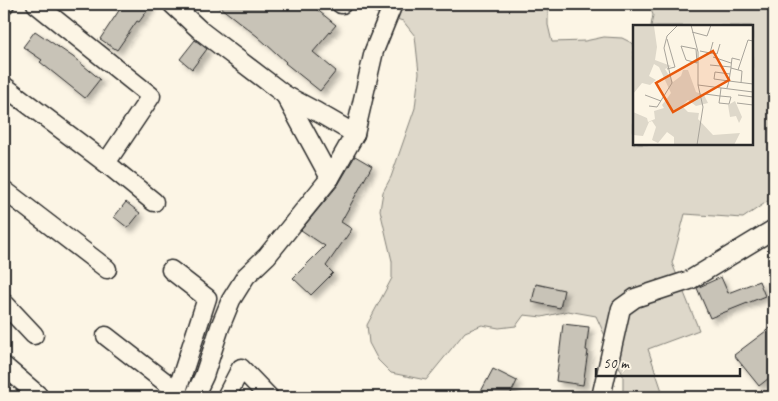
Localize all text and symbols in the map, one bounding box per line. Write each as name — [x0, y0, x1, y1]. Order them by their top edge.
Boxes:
inset map — [633, 25, 753, 145]
scale bar — [596, 346, 739, 378]
text: 50 m — [603, 354, 630, 373]

